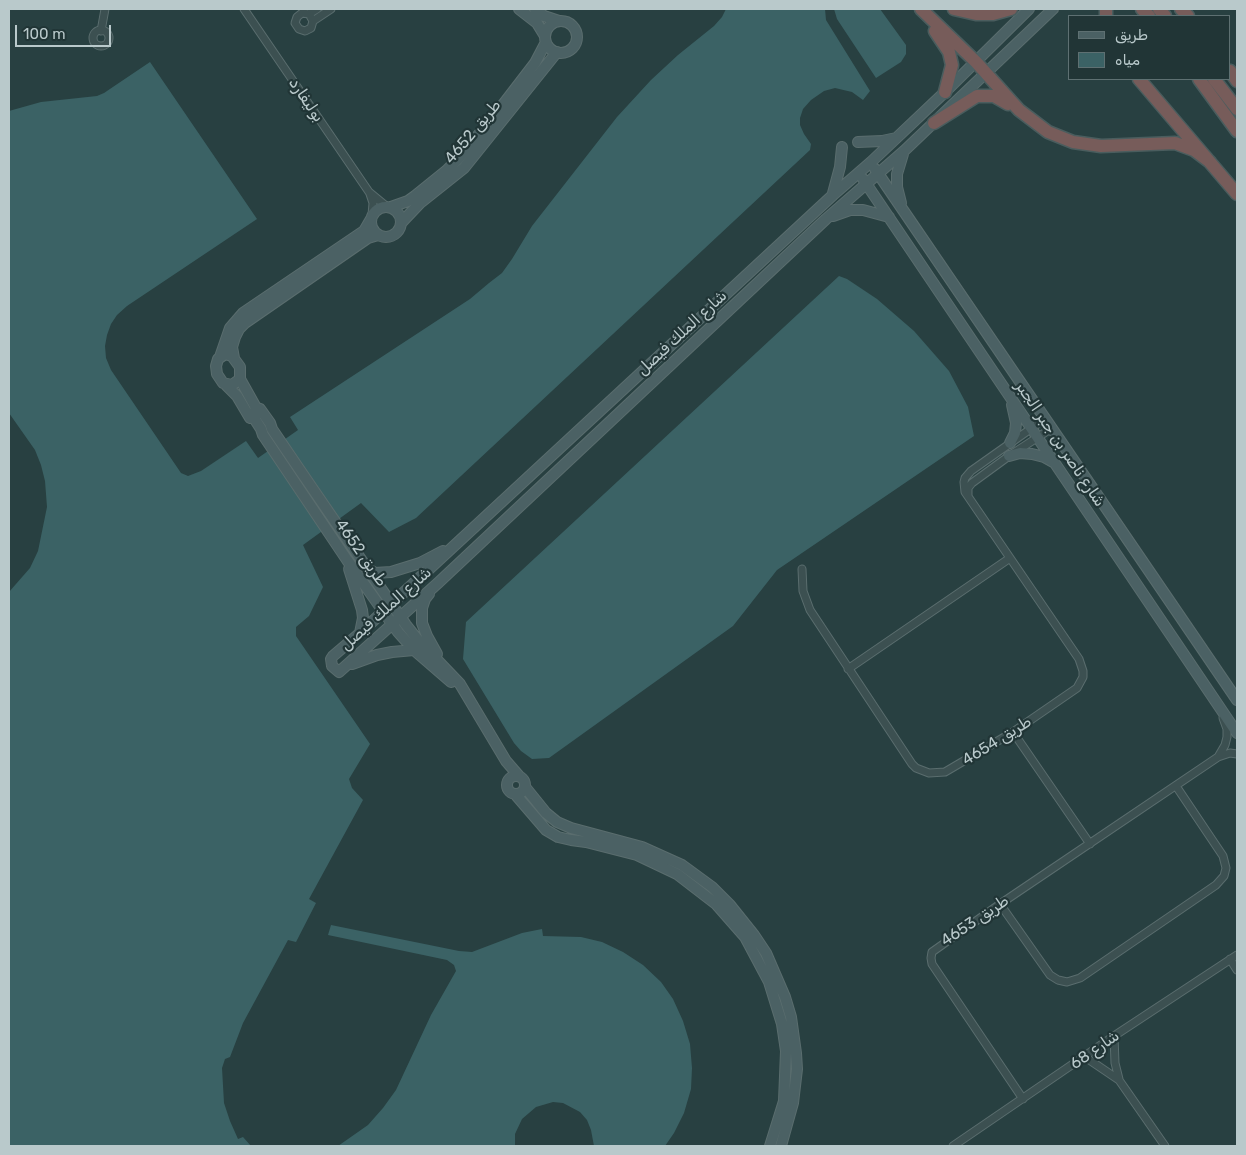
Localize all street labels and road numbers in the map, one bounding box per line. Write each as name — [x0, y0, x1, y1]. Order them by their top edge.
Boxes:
street label: بوليفارد — [284, 74, 328, 126]
street label: طريق 4652 — [441, 96, 505, 168]
street label: شارع الملك فيصل — [633, 286, 731, 380]
street label: شارع ناصر بن جبر الجبر — [1011, 378, 1109, 510]
street label: طريق 4652 — [331, 516, 391, 590]
street label: شارع الملك فيصل — [336, 563, 436, 655]
street label: طريق 4654 — [959, 712, 1035, 770]
street label: طريق 4653 — [937, 891, 1013, 951]
street label: شارع 68 — [1067, 1026, 1123, 1074]

